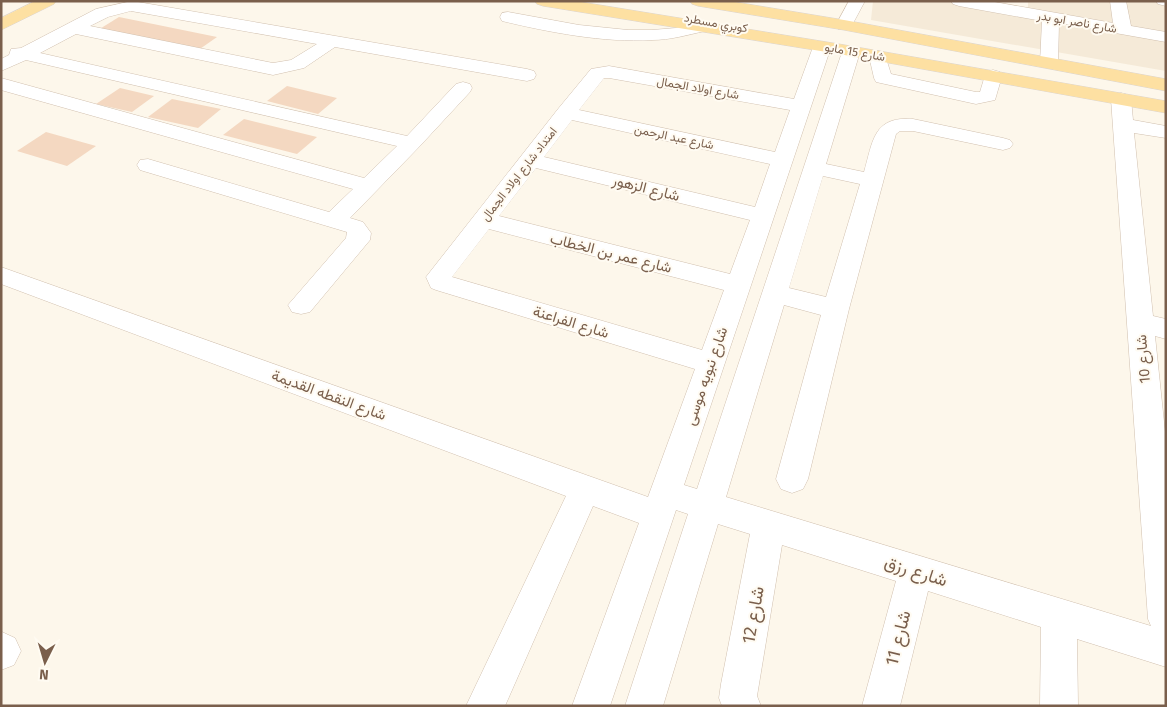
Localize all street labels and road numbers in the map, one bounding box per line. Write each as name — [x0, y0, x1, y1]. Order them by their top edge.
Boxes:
street label: شارع ناصر ابو بدر — [1035, 8, 1118, 38]
street label: كوبري مسطرد — [682, 11, 749, 38]
street label: شارع 15 مايو — [823, 40, 886, 66]
street label: شارع اولاد الجمال — [655, 74, 740, 104]
street label: شارع عبد الرحمن — [633, 122, 715, 154]
street label: امتداد شارع اولاد الجمال — [478, 124, 561, 225]
street label: شارع الزهور — [609, 171, 682, 207]
street label: شارع عمر بن الخطاب — [548, 229, 674, 279]
street label: شارع الفراعنة — [530, 302, 611, 344]
street label: شارع نبويه موسى — [681, 324, 733, 428]
street label: شارع 10 — [1132, 333, 1156, 384]
street label: شارع النقطه القديمة — [269, 366, 389, 426]
street label: شارع رزق — [881, 551, 950, 592]
street label: شارع 12 — [737, 585, 770, 645]
street label: شارع 11 — [881, 608, 916, 668]

